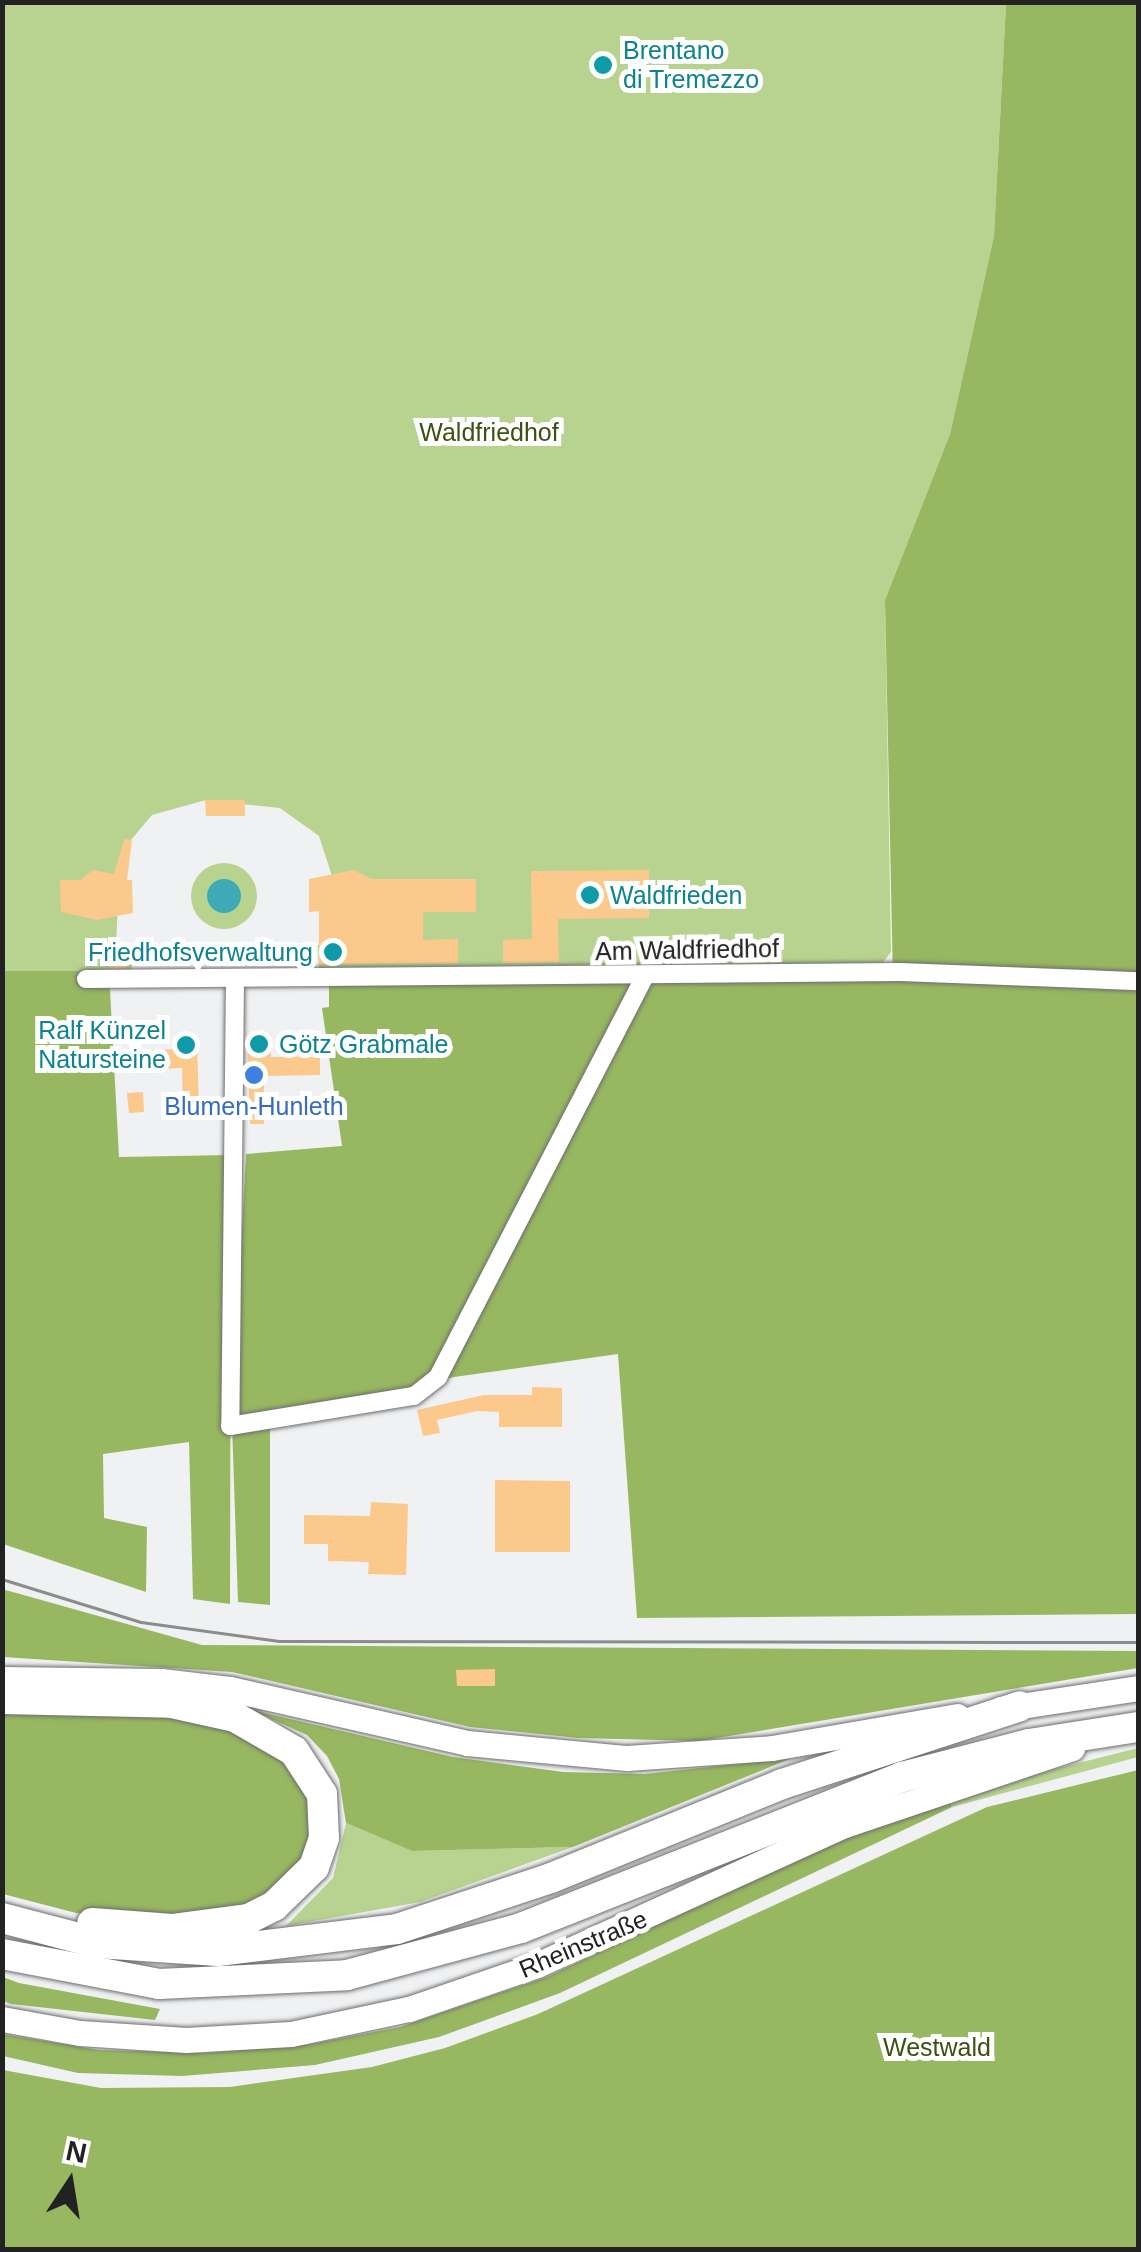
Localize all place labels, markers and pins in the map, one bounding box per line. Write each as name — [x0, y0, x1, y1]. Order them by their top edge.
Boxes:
place label: Brentano di Tremezzo — [623, 36, 760, 95]
marker: Brentano di Tremezzo — [592, 54, 614, 76]
place label: Waldfrieden — [610, 880, 742, 910]
marker: Waldfrieden — [579, 884, 601, 906]
place label: Friedhofsverwaltung — [88, 937, 313, 967]
marker: Friedhofsverwaltung — [322, 941, 344, 963]
place label: Ralf Künzel Natursteine — [38, 1016, 166, 1075]
place label: Götz Grabmale — [279, 1029, 449, 1059]
marker: Götz Grabmale — [248, 1033, 270, 1055]
marker: Ralf Künzel Natursteine — [175, 1034, 197, 1056]
marker: Blumen-Hunleth — [243, 1064, 265, 1086]
place label: Blumen-Hunleth — [164, 1091, 344, 1121]

